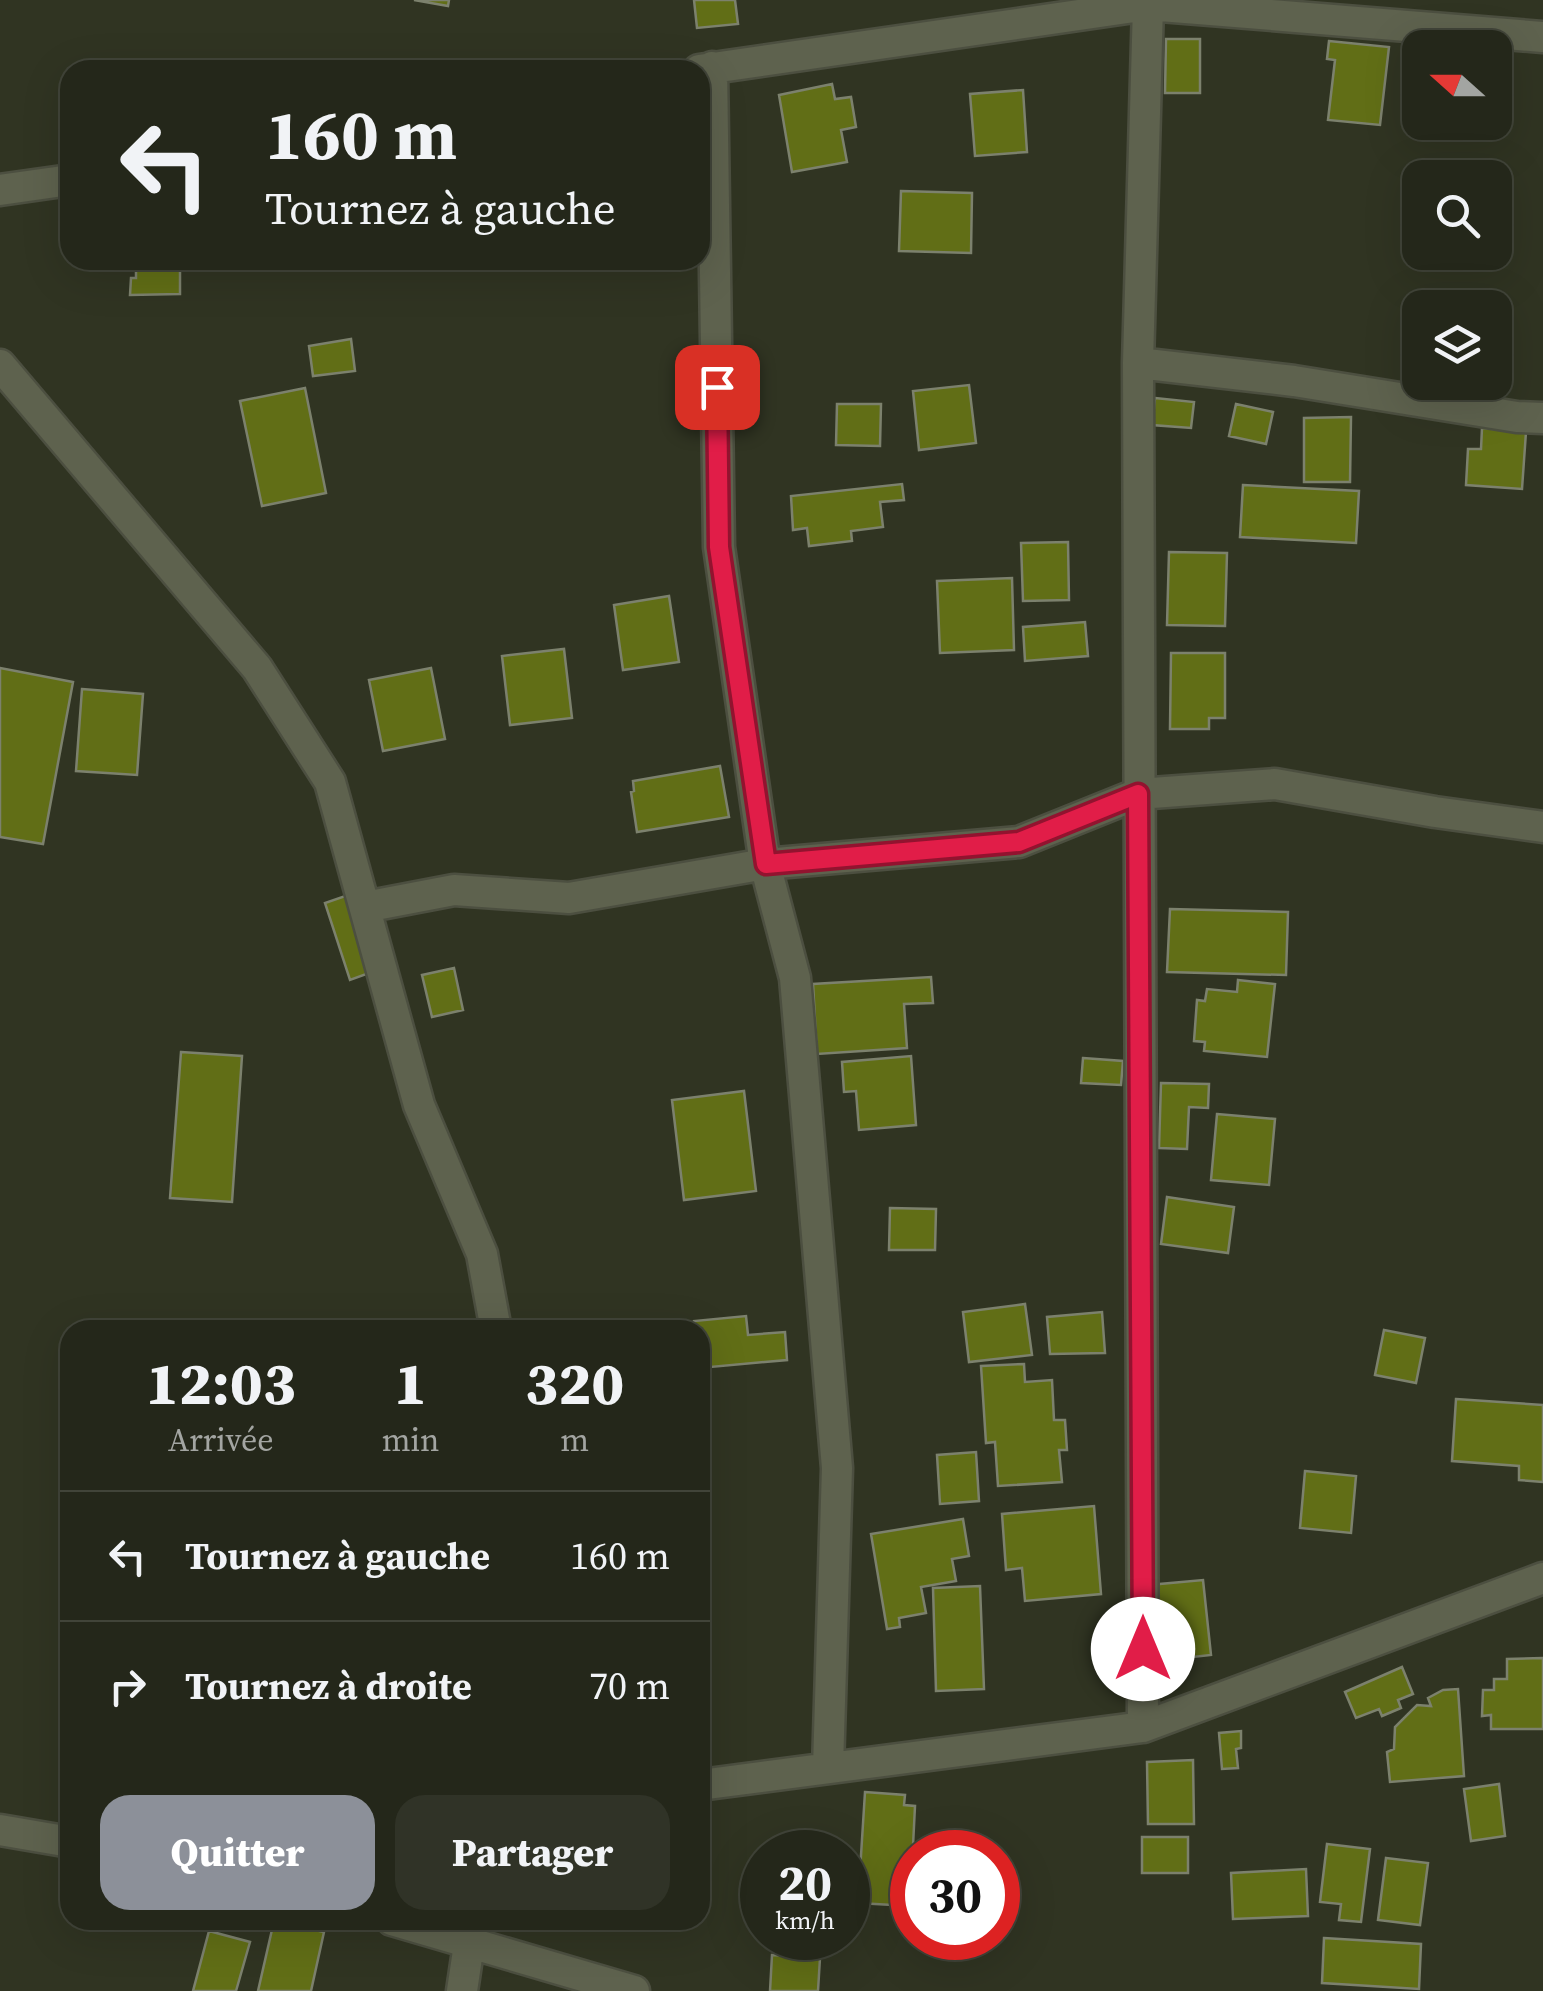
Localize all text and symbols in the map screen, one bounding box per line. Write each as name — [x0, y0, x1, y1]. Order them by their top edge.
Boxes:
north arrow — [1402, 30, 1512, 140]
map controls — [1402, 30, 1512, 400]
text: 160 m — [265, 86, 457, 182]
icon: left — [100, 100, 230, 230]
button: search — [1402, 160, 1512, 270]
text: Tournez à gauche — [265, 177, 616, 239]
button: layers — [1402, 290, 1512, 400]
pin — [675, 345, 760, 430]
icon: arrive — [690, 360, 745, 415]
text: 12:03 — [146, 1342, 296, 1424]
text: 1 — [394, 1342, 427, 1424]
text: 320 — [525, 1342, 624, 1424]
text: Arrivée — [168, 1418, 274, 1462]
text: min — [382, 1418, 439, 1462]
text: m — [560, 1418, 589, 1462]
icon: left — [100, 1529, 155, 1584]
text: Tournez à gauche — [185, 1530, 490, 1582]
text: 160 m — [570, 1530, 670, 1582]
position arrow — [1091, 1597, 1195, 1701]
icon: right — [100, 1659, 155, 1714]
text: Tournez à droite — [185, 1660, 472, 1712]
text: 70 m — [589, 1660, 670, 1712]
button: Quitter — [100, 1795, 375, 1910]
button: Partager — [395, 1795, 670, 1910]
speed limit sign: 30 — [890, 1830, 1020, 1960]
text: 20 — [778, 1848, 832, 1917]
text: km/h — [775, 1903, 835, 1937]

